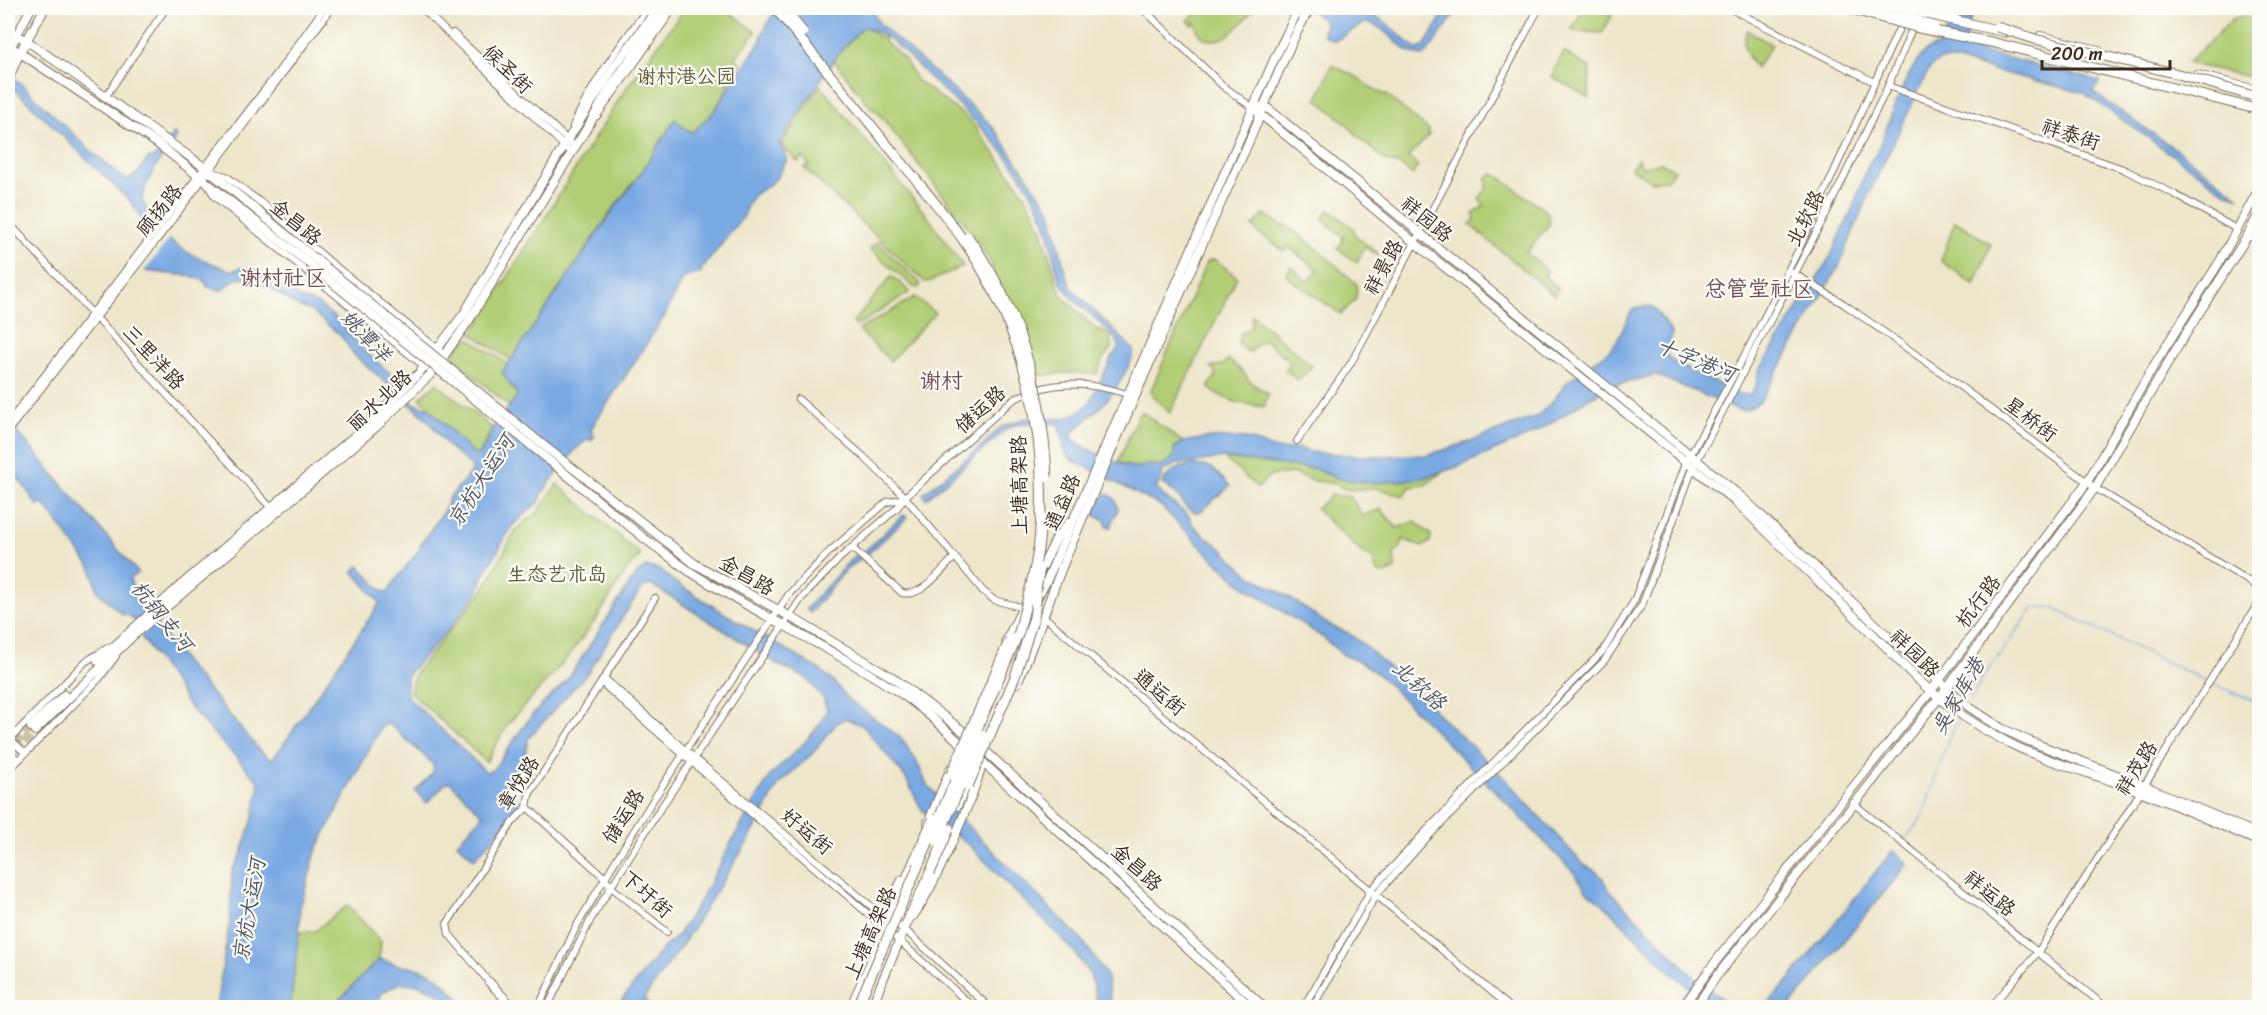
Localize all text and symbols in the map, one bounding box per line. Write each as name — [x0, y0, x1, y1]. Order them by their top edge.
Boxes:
scale bar — [2042, 33, 2170, 71]
street label: 候圣街 — [474, 36, 541, 103]
text: 200 m — [2051, 38, 2103, 70]
park label: 谢村港公园 — [636, 59, 736, 94]
street label: 祥泰街 — [2037, 109, 2105, 160]
street label: 顾扬路 — [127, 175, 192, 245]
street label: 北软路 — [1776, 183, 1835, 253]
street label: 祥园路 — [1392, 187, 1462, 252]
street label: 金昌路 — [261, 190, 331, 256]
street label: 祥景路 — [1354, 232, 1413, 302]
district label: 谢村社区 — [239, 258, 327, 297]
district label: 总管堂社区 — [1704, 269, 1814, 308]
water label: 姚潭洋 — [331, 300, 402, 373]
street label: 三里洋路 — [114, 316, 194, 399]
water label: 十字港河 — [1650, 327, 1745, 394]
street label: 丽水北路 — [338, 360, 421, 440]
district label: 谢村 — [919, 361, 963, 400]
street label: 储运路 — [946, 376, 1015, 442]
street label: 星桥街 — [1996, 387, 2065, 451]
water label: 京杭大运河 — [436, 424, 527, 535]
street label: 上塘高架路 — [1001, 434, 1038, 535]
street label: 通益路 — [1034, 467, 1091, 537]
street label: 金昌路 — [712, 545, 782, 606]
park label: 生态艺术岛 — [507, 557, 607, 592]
street label: 杭行路 — [1946, 566, 2011, 636]
water label: 杭钢支河 — [121, 571, 205, 663]
street label: 祥园路 — [1881, 620, 1949, 687]
water label: 吴家库港 — [1921, 648, 1996, 742]
water label: 北软路 — [1383, 650, 1457, 722]
street label: 通运街 — [1125, 660, 1194, 725]
street label: 祥茂路 — [2106, 733, 2168, 803]
street label: 章悦路 — [488, 748, 550, 818]
street label: 储运路 — [593, 781, 655, 851]
street label: 好运街 — [772, 799, 841, 864]
street label: 金昌路 — [1103, 834, 1171, 901]
water label: 京杭大运河 — [221, 852, 277, 965]
street label: 下圩街 — [613, 861, 681, 927]
street label: 祥运路 — [1955, 861, 2025, 926]
street label: 上塘高架路 — [834, 879, 907, 986]

